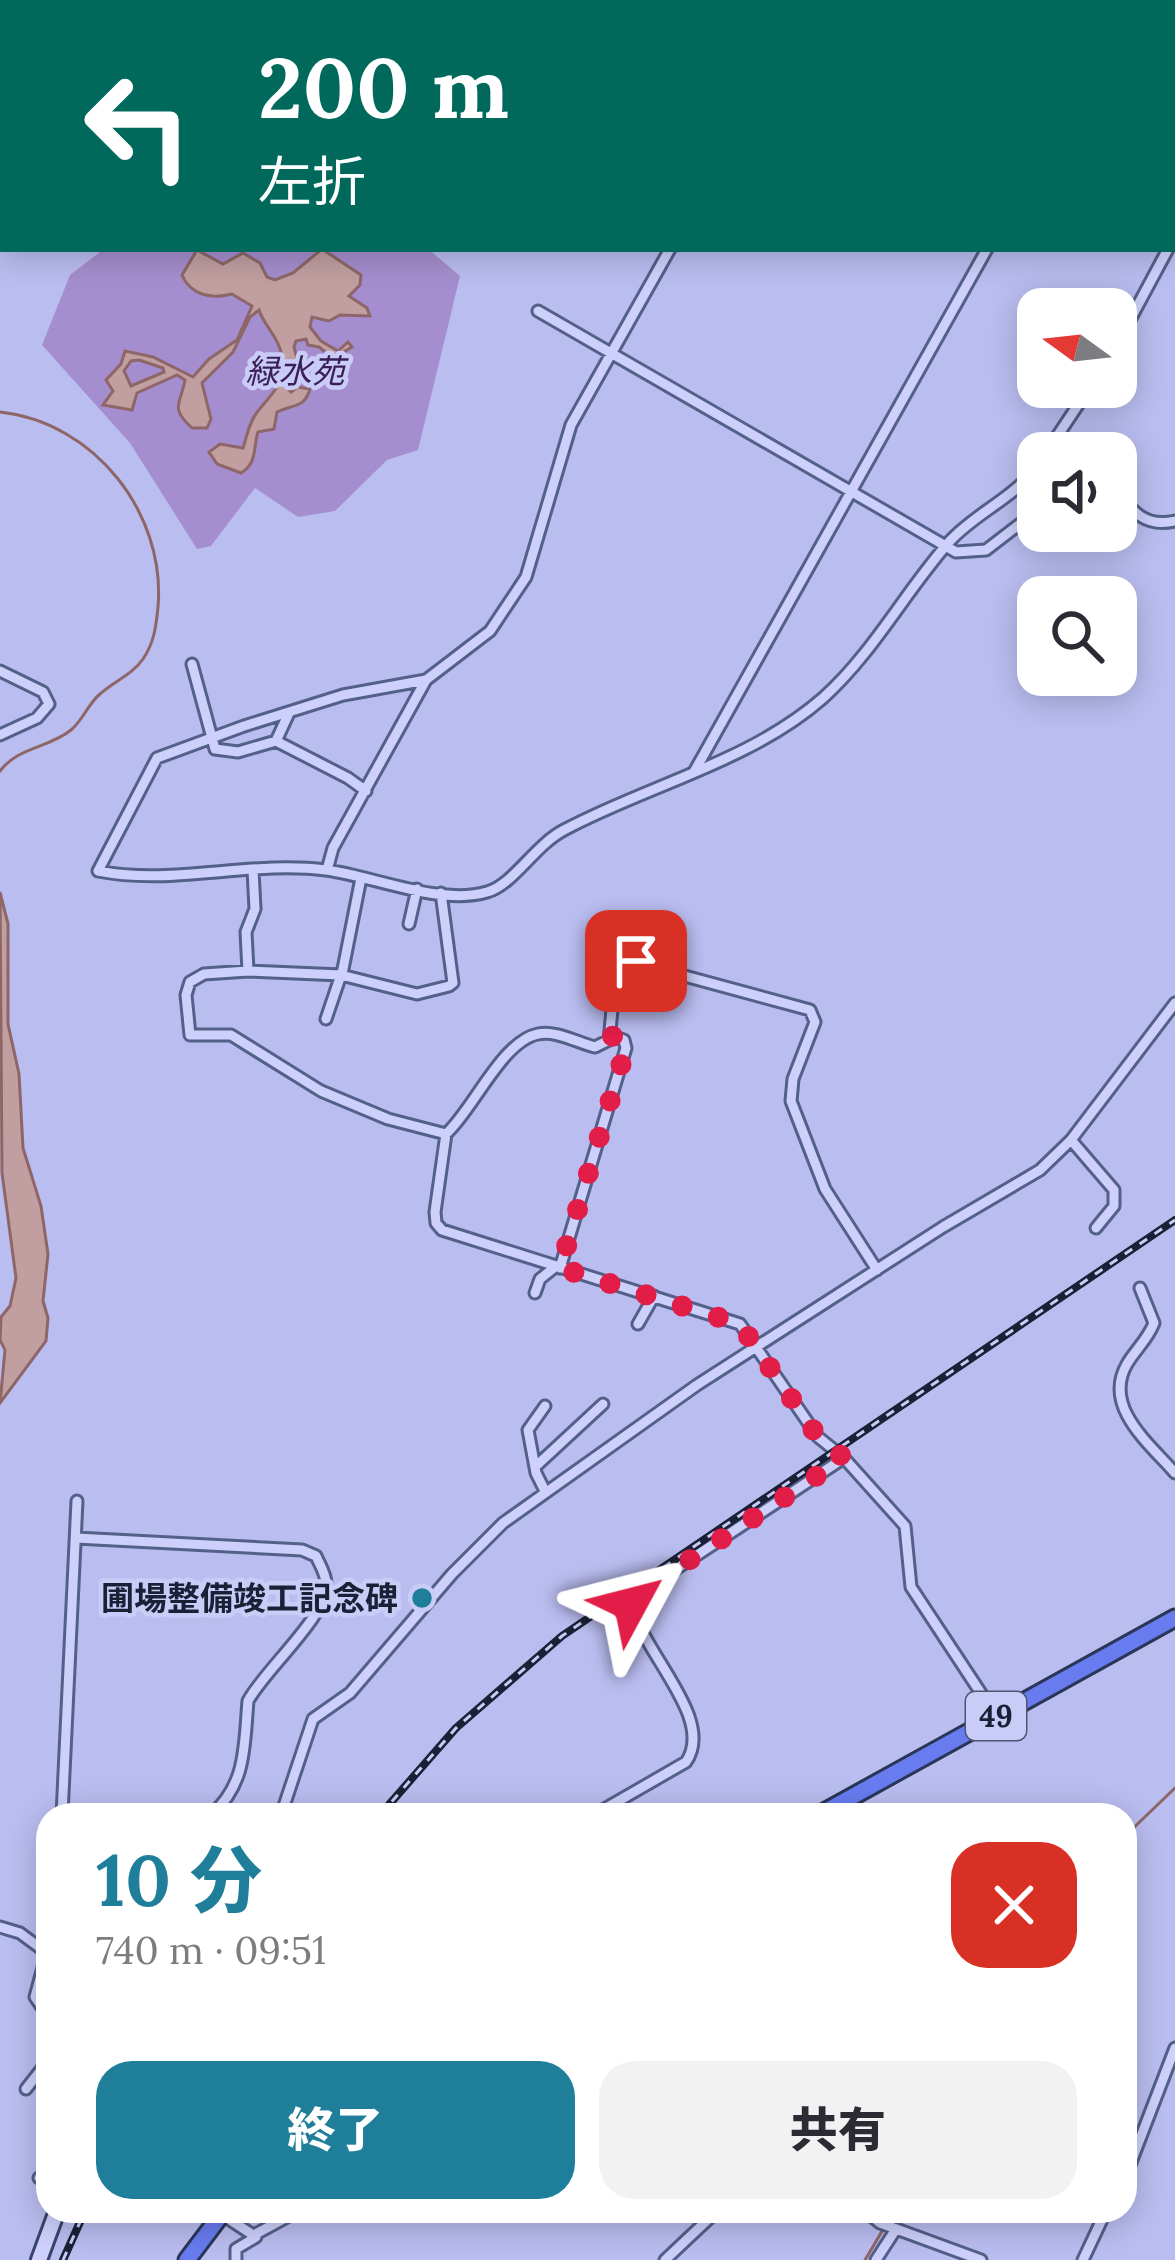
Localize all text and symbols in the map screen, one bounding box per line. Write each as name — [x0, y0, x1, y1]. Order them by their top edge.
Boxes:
text: 200 m — [258, 33, 509, 141]
icon: left — [60, 48, 216, 204]
text: 左折 — [258, 147, 366, 216]
north arrow — [1017, 288, 1137, 408]
map controls — [1017, 288, 1137, 696]
park label: 緑水苑 — [246, 350, 350, 392]
button: sound — [1017, 432, 1137, 552]
button: search — [1017, 576, 1137, 696]
pin — [585, 910, 687, 1012]
icon: arrive — [603, 928, 669, 994]
position arrow — [568, 1541, 694, 1667]
place label: 圃場整備竣工記念碑 — [101, 1577, 398, 1619]
marker: 圃場整備竣工記念碑 — [409, 1585, 435, 1611]
road number: 49 — [966, 1692, 1026, 1740]
text: 10 分 — [96, 1834, 262, 1926]
button: close — [951, 1842, 1077, 1968]
text: 740 m · 09:51 — [96, 1925, 326, 1975]
button: 終了 — [96, 2061, 575, 2199]
button: 共有 — [599, 2061, 1077, 2199]

